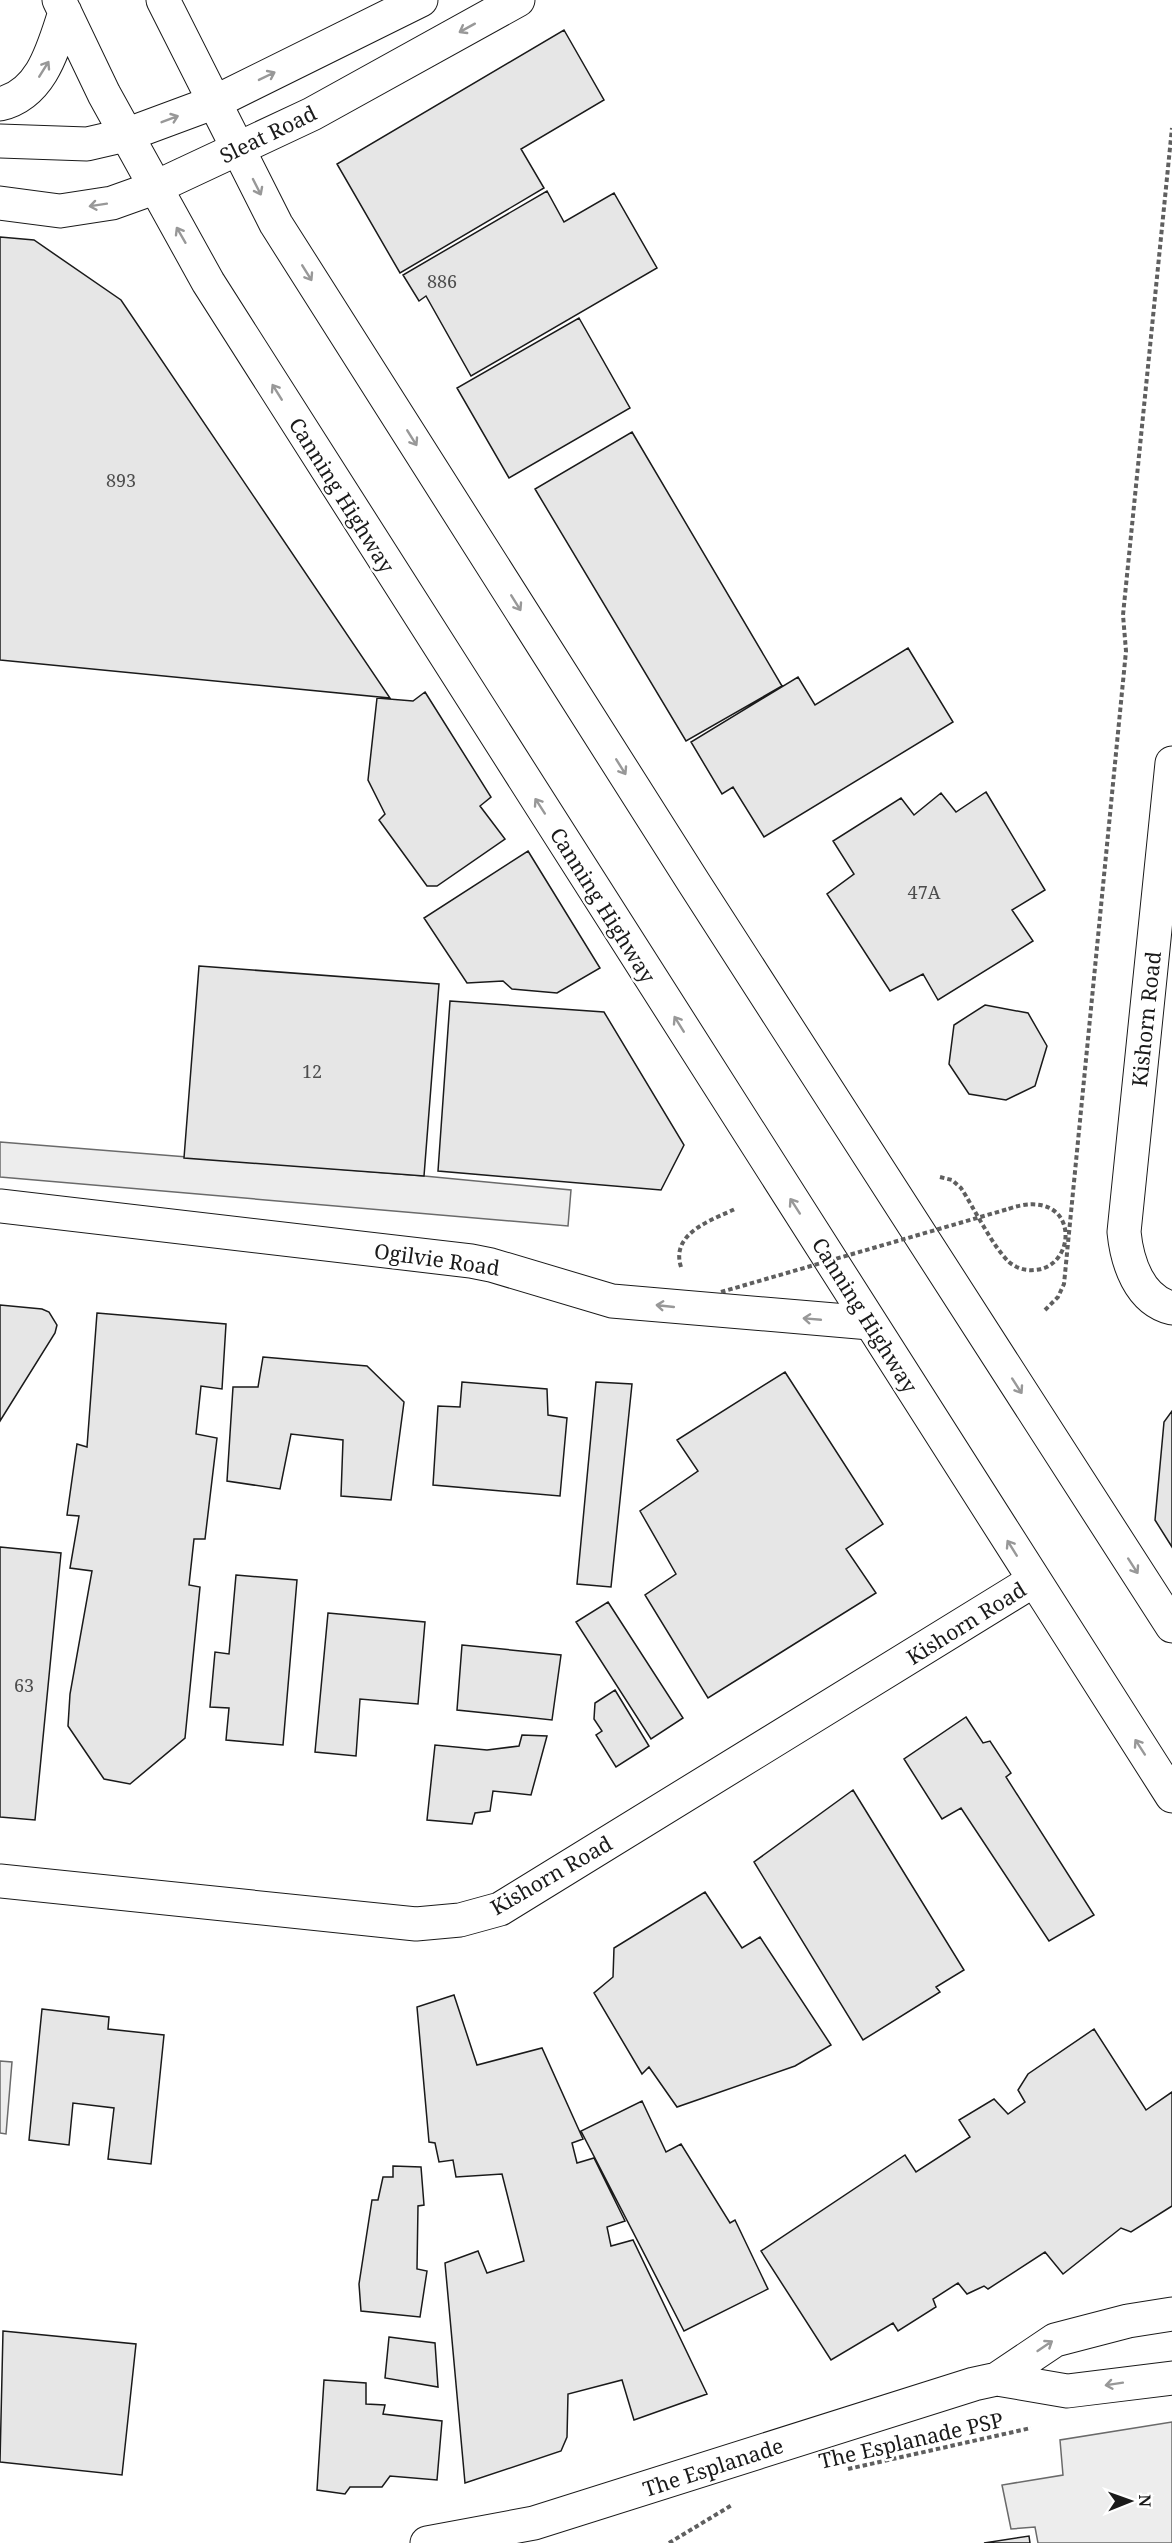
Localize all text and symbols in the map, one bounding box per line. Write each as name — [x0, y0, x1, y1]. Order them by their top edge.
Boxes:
one-way arrow — [459, 22, 476, 34]
one-way arrow — [37, 60, 50, 77]
one-way arrow — [258, 70, 276, 81]
street label: Sleat Road — [215, 98, 321, 169]
one-way arrow — [161, 112, 179, 123]
one-way arrow — [251, 177, 263, 195]
one-way arrow — [89, 199, 108, 210]
one-way arrow — [175, 227, 187, 244]
one-way arrow — [301, 265, 314, 282]
house number: 886 — [427, 269, 457, 293]
one-way arrow — [271, 384, 283, 401]
street label: Canning Highway — [283, 412, 401, 578]
one-way arrow — [406, 429, 418, 446]
house number: 893 — [106, 468, 136, 492]
one-way arrow — [511, 594, 523, 611]
one-way arrow — [614, 759, 627, 776]
one-way arrow — [534, 798, 547, 815]
street label: Canning Highway — [544, 822, 662, 988]
house number: 47A — [908, 880, 941, 904]
street label: Kishorn Road — [1125, 950, 1167, 1088]
one-way arrow — [672, 1016, 684, 1033]
house number: 12 — [302, 1059, 322, 1083]
one-way arrow — [789, 1198, 801, 1214]
street label: Canning Highway — [806, 1232, 924, 1398]
street label: Ogilvie Road — [373, 1236, 502, 1282]
one-way arrow — [656, 1300, 676, 1311]
one-way arrow — [802, 1313, 822, 1324]
one-way arrow — [1011, 1377, 1023, 1394]
one-way arrow — [1006, 1540, 1018, 1557]
one-way arrow — [1127, 1557, 1139, 1574]
street label: Kishorn Road — [901, 1575, 1031, 1671]
house number: 63 — [14, 1673, 34, 1697]
one-way arrow — [1134, 1739, 1146, 1756]
street label: Kishorn Road — [485, 1829, 617, 1921]
one-way arrow — [1036, 2340, 1053, 2352]
one-way arrow — [1105, 2379, 1124, 2390]
street label: The Esplanade PSP — [816, 2405, 1006, 2475]
street label: The Esplanade — [639, 2431, 787, 2503]
north arrow — [1100, 2471, 1160, 2531]
text: N — [1134, 2494, 1156, 2508]

